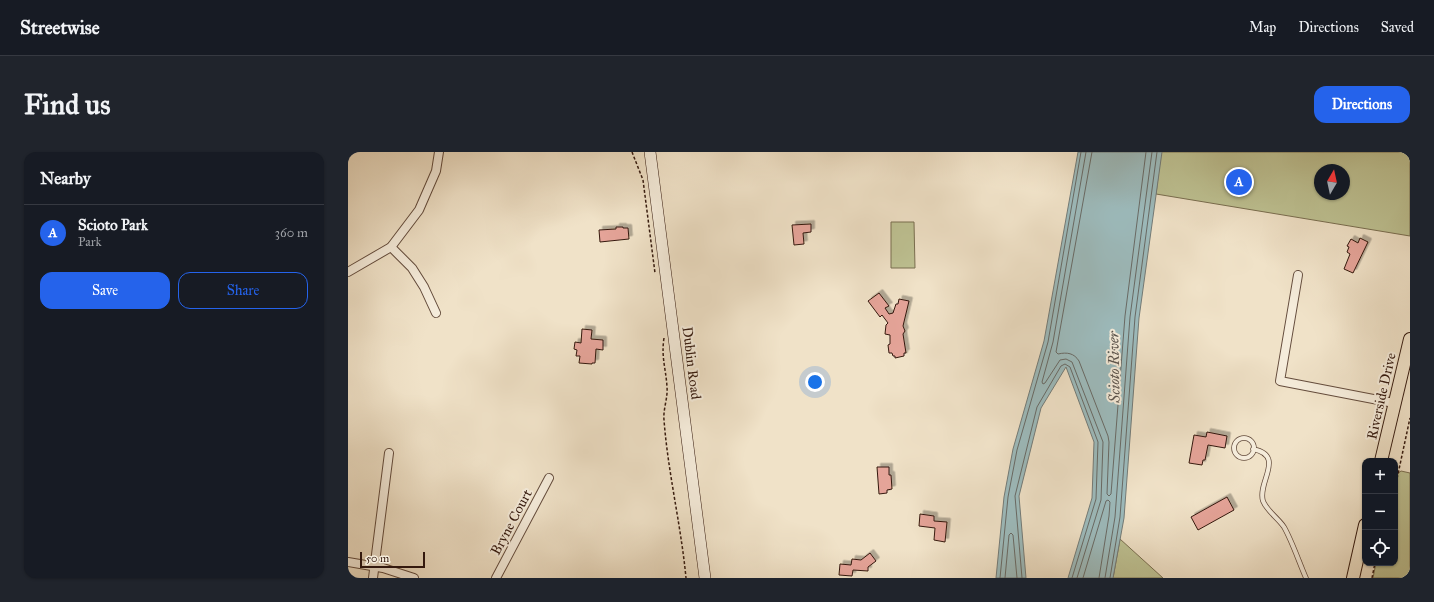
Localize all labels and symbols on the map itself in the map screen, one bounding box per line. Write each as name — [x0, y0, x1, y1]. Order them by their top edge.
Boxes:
north arrow — [1314, 164, 1350, 200]
pin: A — [1226, 167, 1252, 197]
street label: Dublin Road — [679, 326, 704, 400]
water label: Scioto River — [1104, 330, 1124, 404]
street label: Riverside Drive — [1363, 351, 1400, 441]
your location — [805, 372, 825, 392]
street label: Bryne Court — [487, 487, 536, 558]
scale bar — [360, 550, 425, 569]

